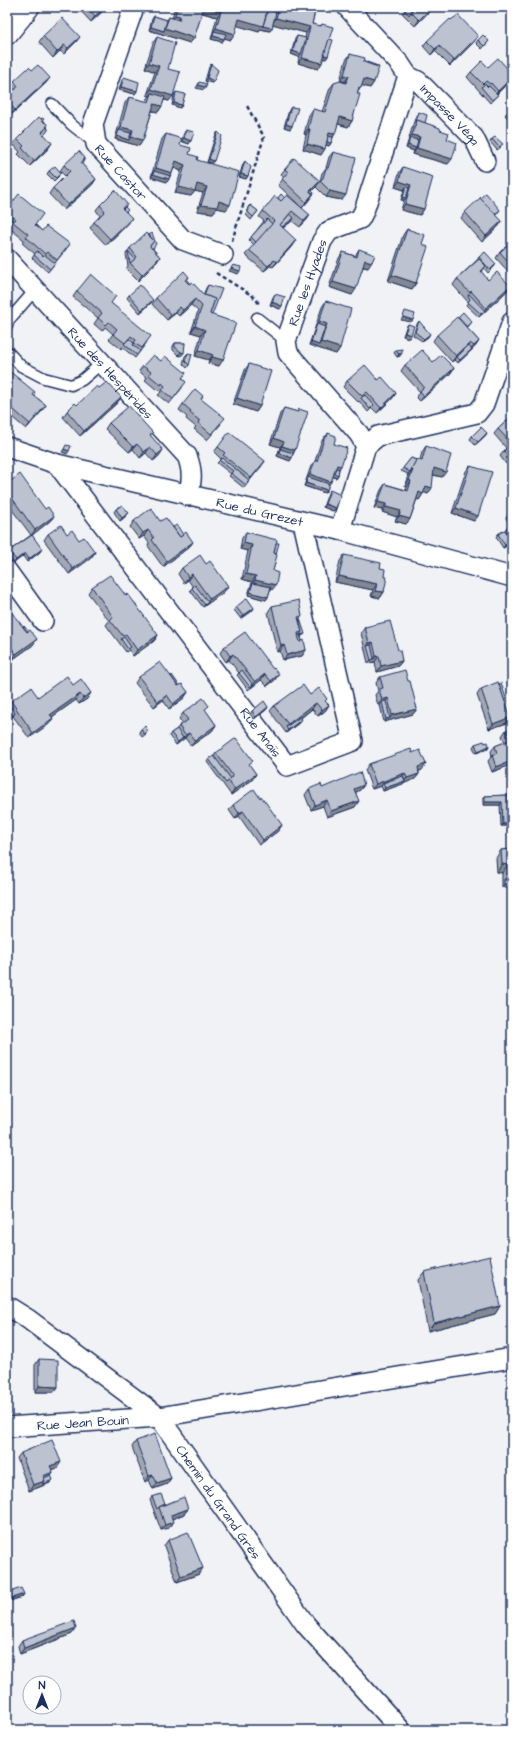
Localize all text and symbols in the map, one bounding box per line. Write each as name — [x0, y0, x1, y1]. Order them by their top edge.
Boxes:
street label: Impasse Véga — [416, 80, 484, 149]
street label: Rue Castor — [90, 141, 151, 205]
street label: Rue les Hyades — [284, 236, 332, 329]
street label: Rue des Hespérides — [63, 323, 157, 424]
street label: Rue du Grezet — [214, 493, 305, 531]
street label: Rue Anaïs — [236, 704, 285, 762]
street label: Rue Jean Bouin — [36, 1411, 130, 1435]
street label: Chemin du Grand Grès — [171, 1442, 265, 1563]
north arrow — [22, 1675, 62, 1715]
text: N — [39, 1678, 46, 1693]

